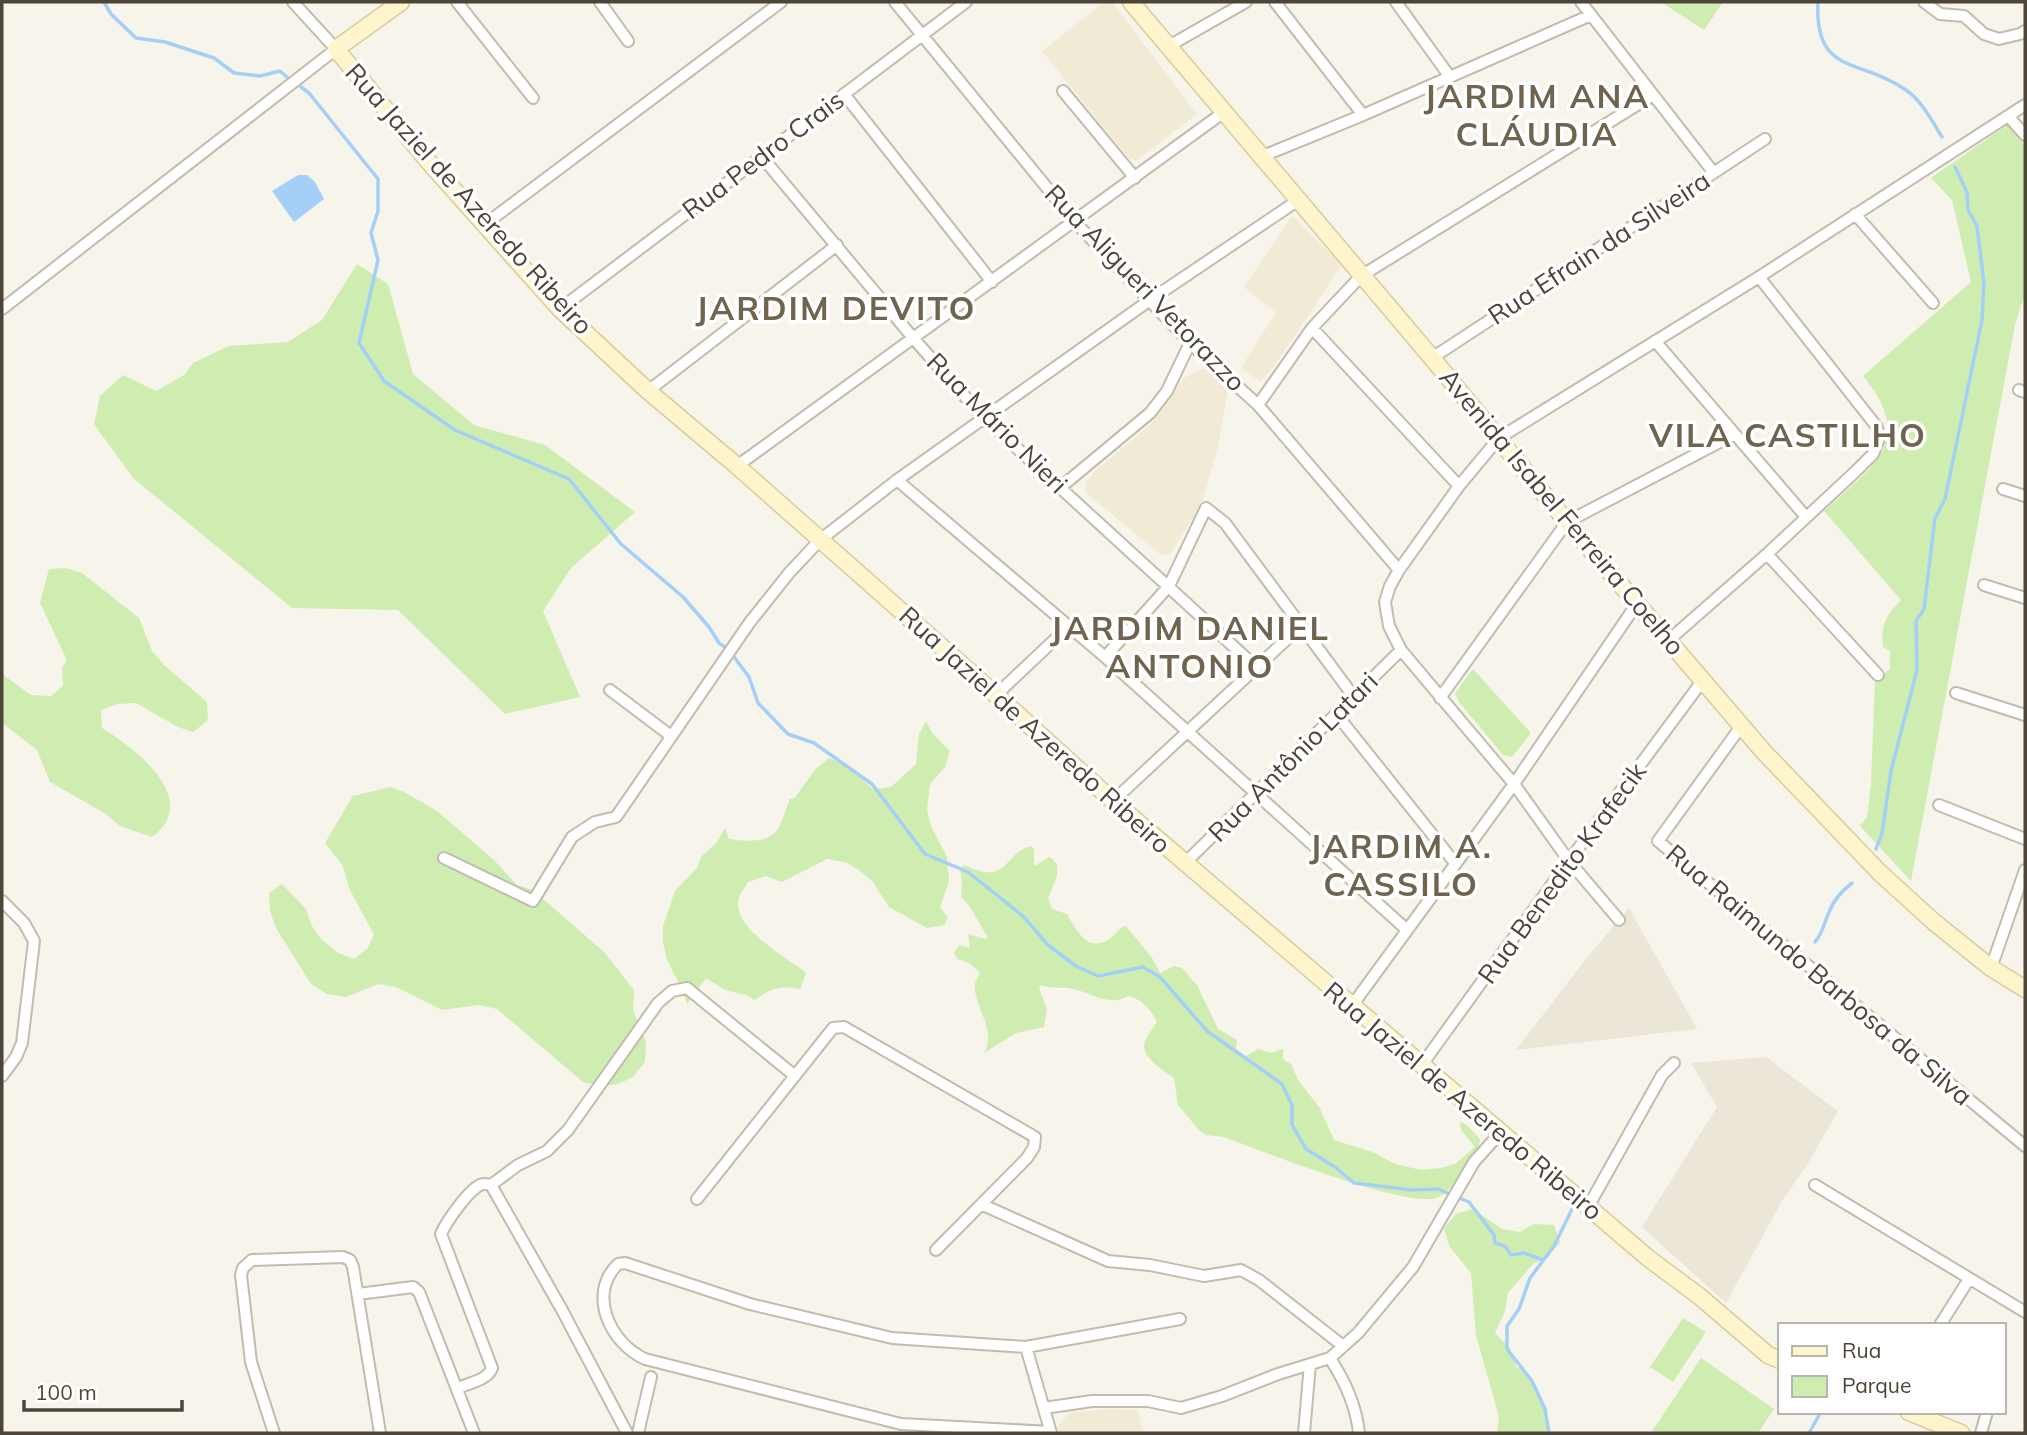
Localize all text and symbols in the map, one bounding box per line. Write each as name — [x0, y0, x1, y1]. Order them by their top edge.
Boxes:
street label: Rua Jaziel de Azeredo Ribeiro — [339, 56, 600, 341]
district label: JARDIM ANA CLÁUDIA — [1424, 75, 1650, 154]
street label: Rua Pedro Crais — [675, 83, 850, 226]
street label: Rua Efrain da Silveira — [1482, 164, 1716, 332]
street label: Rua Aligueri Vetorazzo — [1038, 177, 1253, 398]
district label: JARDIM DEVITO — [696, 287, 976, 328]
street label: Rua Mário Nieri — [920, 345, 1075, 500]
street label: Avenida Isabel Ferreira Coelho — [1433, 361, 1692, 662]
district label: VILA CASTILHO — [1648, 414, 1927, 455]
street label: Rua Jaziel de Azeredo Ribeiro — [893, 599, 1178, 860]
district label: JARDIM DANIEL ANTONIO — [1050, 607, 1330, 686]
street label: Rua Antônio Latari — [1201, 665, 1384, 848]
street label: Rua Benedito Krafecik — [1470, 755, 1653, 990]
district label: JARDIM A. CASSILO — [1309, 825, 1493, 904]
street label: Rua Raimundo Barbosa da Silva — [1659, 837, 1979, 1112]
street label: Rua Jaziel de Azeredo Ribeiro — [1317, 974, 1610, 1227]
legend — [1778, 1323, 2006, 1414]
text: Rua — [1842, 1337, 1881, 1363]
scale bar — [24, 1368, 182, 1412]
text: Parque — [1842, 1372, 1911, 1398]
text: 100 m — [35, 1379, 97, 1405]

